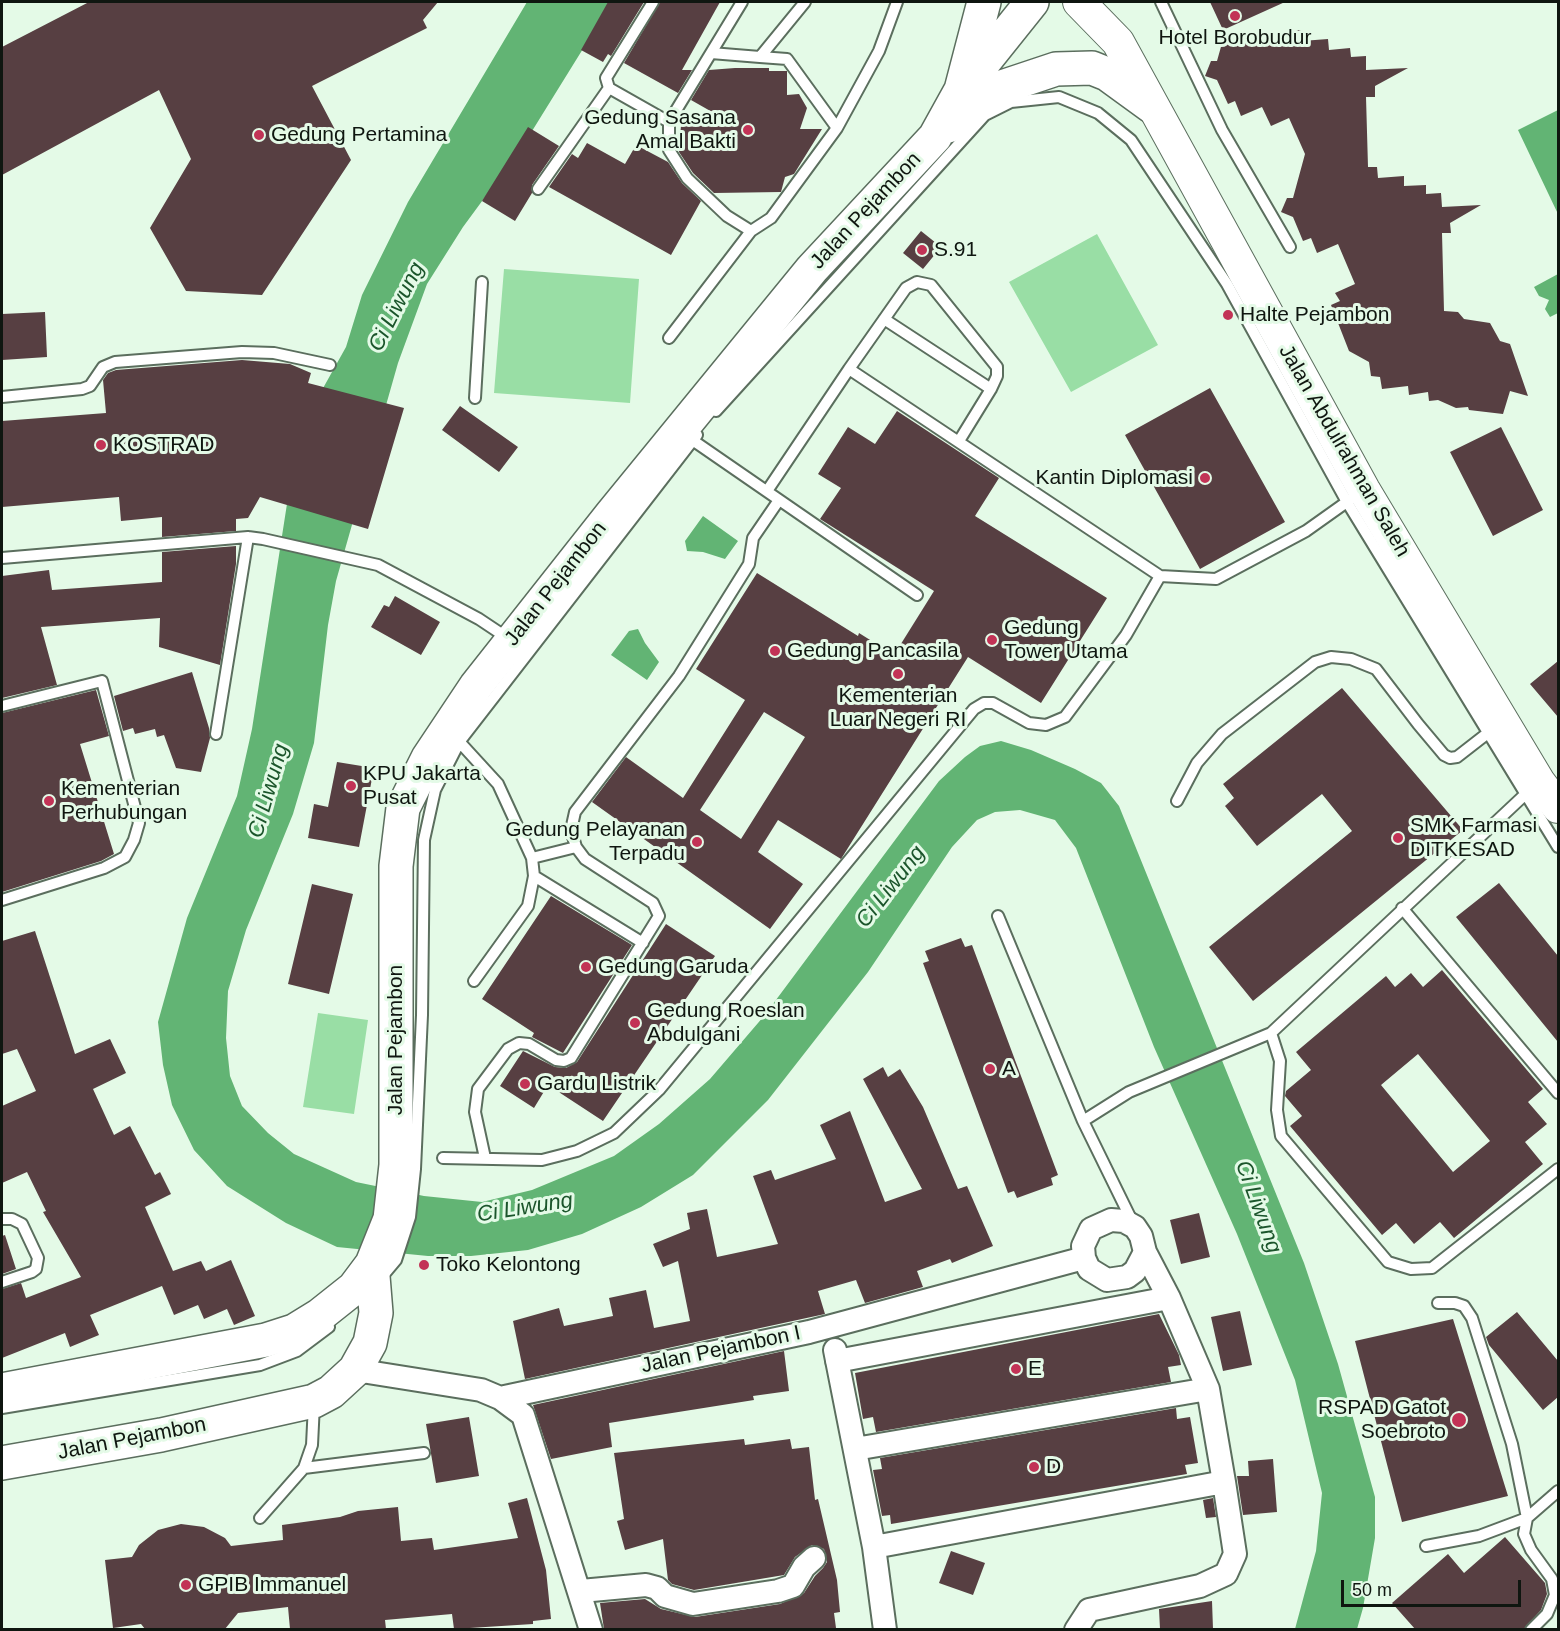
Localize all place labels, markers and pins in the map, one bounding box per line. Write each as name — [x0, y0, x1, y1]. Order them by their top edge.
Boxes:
marker: Hotel Borobudur — [1228, 9, 1242, 23]
place label: Hotel Borobudur — [1159, 25, 1311, 51]
place label: Gedung Sasana Amal Bakti — [584, 105, 736, 155]
place label: Gedung Pertamina — [271, 122, 447, 148]
marker: Gedung Sasana Amal Bakti — [741, 123, 755, 137]
marker: Gedung Pertamina — [252, 128, 266, 142]
place label: S.91 — [934, 237, 977, 263]
marker: S.91 — [915, 243, 929, 257]
place label: Halte Pejambon — [1240, 302, 1389, 328]
marker: Halte Pejambon — [1221, 308, 1235, 322]
place label: KOSTRAD — [113, 432, 215, 458]
marker: KOSTRAD — [94, 438, 108, 452]
place label: Kantin Diplomasi — [1035, 465, 1193, 491]
marker: Kantin Diplomasi — [1198, 471, 1212, 485]
place label: Gedung Tower Utama — [1004, 615, 1128, 665]
marker: Gedung Tower Utama — [985, 633, 999, 647]
place label: Gedung Pancasila — [787, 638, 959, 664]
marker: Gedung Pancasila — [768, 644, 782, 658]
marker: Kementerian Luar Negeri RI — [891, 667, 905, 681]
place label: Kementerian Luar Negeri RI — [830, 683, 966, 733]
place label: KPU Jakarta Pusat — [363, 761, 481, 811]
place label: Kementerian Perhubungan — [61, 776, 187, 826]
marker: KPU Jakarta Pusat — [344, 779, 358, 793]
marker: Kementerian Perhubungan — [42, 794, 56, 808]
place label: SMK Farmasi DITKESAD — [1410, 813, 1537, 863]
place label: Gedung Pelayanan Terpadu — [505, 817, 685, 867]
marker: SMK Farmasi DITKESAD — [1391, 831, 1405, 845]
marker: Gedung Pelayanan Terpadu — [690, 835, 704, 849]
place label: Gedung Garuda — [598, 954, 749, 980]
marker: Gedung Garuda — [579, 960, 593, 974]
place label: Gedung Roeslan Abdulgani — [647, 998, 805, 1048]
marker: Gedung Roeslan Abdulgani — [628, 1016, 642, 1030]
place label: A — [1002, 1056, 1016, 1082]
marker: A — [983, 1062, 997, 1076]
place label: Gardu Listrik — [537, 1071, 656, 1097]
marker: Gardu Listrik — [518, 1077, 532, 1091]
place label: Toko Kelontong — [436, 1252, 581, 1278]
marker: Toko Kelontong — [417, 1258, 431, 1272]
place label: E — [1028, 1356, 1042, 1382]
marker: E — [1009, 1362, 1023, 1376]
place label: RSPAD Gatot Soebroto — [1318, 1395, 1446, 1445]
marker: RSPAD Gatot Soebroto — [1450, 1411, 1468, 1429]
place label: D — [1046, 1454, 1061, 1480]
marker: D — [1027, 1460, 1041, 1474]
place label: GPIB Immanuel — [198, 1572, 346, 1598]
marker: GPIB Immanuel — [179, 1578, 193, 1592]

